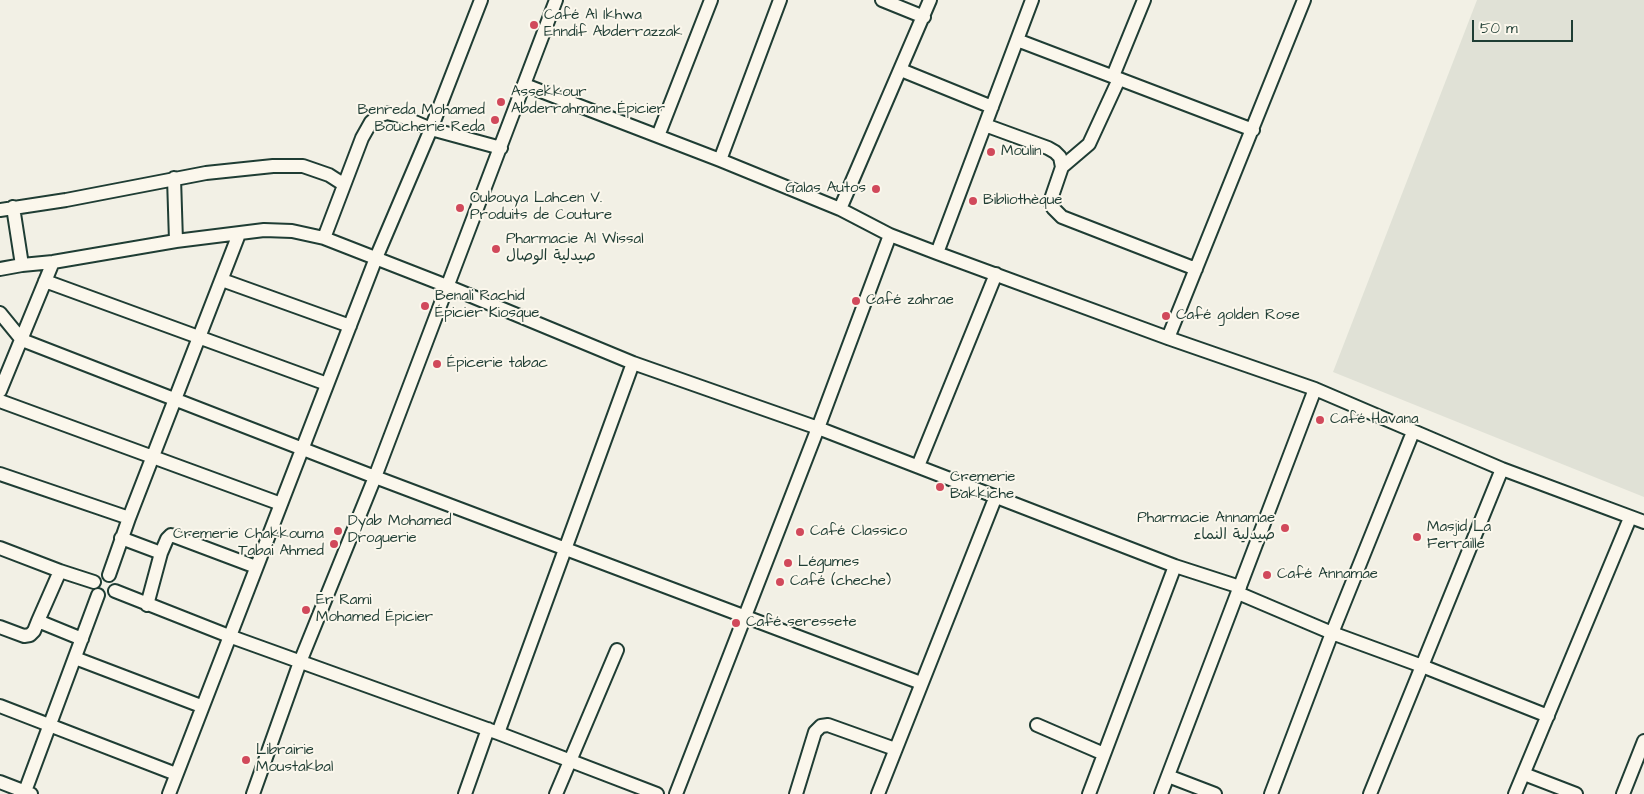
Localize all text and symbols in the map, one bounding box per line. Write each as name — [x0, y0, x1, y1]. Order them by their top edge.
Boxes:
place label: Café Al Ikhwa Enndif Abderrazzak — [544, 7, 682, 42]
scale bar — [1474, 10, 1575, 42]
text: 50 m — [1480, 18, 1518, 39]
marker: Café Al Ikhwa Enndif Abderrazzak — [528, 19, 540, 31]
place label: Assekkour Abderrahmane Épicier — [511, 84, 665, 119]
marker: Assekkour Abderrahmane Épicier — [495, 96, 507, 108]
place label: Benreda Mohamed Boucherie Reda — [358, 102, 485, 137]
marker: Benreda Mohamed Boucherie Reda — [489, 114, 501, 126]
place label: Moulin — [1001, 143, 1042, 161]
marker: Moulin — [985, 146, 997, 158]
place label: Galas Autos — [785, 180, 866, 198]
marker: Galas Autos — [870, 183, 882, 195]
place label: Oubouya Lahcen V. Produits de Couture — [470, 190, 612, 225]
place label: Bibliothèque — [983, 192, 1062, 210]
marker: Bibliothèque — [967, 195, 979, 207]
marker: Oubouya Lahcen V. Produits de Couture — [454, 202, 466, 214]
place label: Pharmacie Al Wissal صيدلية الوصال — [506, 231, 643, 266]
marker: Pharmacie Al Wissal صيدلية الوصال — [490, 243, 502, 255]
place label: Benali Rachid Épicier Kiosque — [435, 288, 539, 323]
place label: Café zahrae — [866, 292, 954, 310]
marker: Café zahrae — [850, 295, 862, 307]
marker: Benali Rachid Épicier Kiosque — [419, 300, 431, 312]
place label: Café golden Rose — [1176, 307, 1300, 325]
marker: Café golden Rose — [1160, 310, 1172, 322]
place label: Épicerie tabac — [447, 355, 548, 373]
marker: Épicerie tabac — [431, 358, 443, 370]
place label: Café Havana — [1330, 411, 1419, 429]
marker: Café Havana — [1314, 414, 1326, 426]
place label: Cremerie Bakkiche — [950, 469, 1015, 504]
marker: Cremerie Bakkiche — [934, 481, 946, 493]
place label: Pharmacie Annamae صيدلية النماء — [1137, 510, 1275, 545]
place label: Dyab Mohamed Droguerie — [348, 513, 451, 548]
place label: Masjid La Ferraille — [1427, 519, 1491, 554]
marker: Pharmacie Annamae صيدلية النماء — [1279, 522, 1291, 534]
place label: Café Classico — [810, 523, 907, 541]
marker: Dyab Mohamed Droguerie — [332, 525, 344, 537]
place label: Cremerie Chakkouma Tabai Ahmed — [173, 526, 324, 561]
marker: Café Classico — [794, 526, 806, 538]
marker: Masjid La Ferraille — [1411, 531, 1423, 543]
marker: Cremerie Chakkouma Tabai Ahmed — [328, 538, 340, 550]
place label: Légumes — [798, 554, 859, 572]
marker: Légumes — [782, 557, 794, 569]
place label: Café Annamae — [1277, 566, 1378, 584]
marker: Café Annamae — [1261, 569, 1273, 581]
place label: Café (cheche) — [790, 573, 891, 591]
marker: Café (cheche) — [774, 576, 786, 588]
place label: Er Rami Mohamed Épicier — [316, 592, 433, 627]
marker: Er Rami Mohamed Épicier — [300, 604, 312, 616]
place label: Café seressete — [746, 614, 857, 632]
marker: Café seressete — [730, 617, 742, 629]
place label: Librairie Moustakbal — [256, 742, 333, 777]
marker: Librairie Moustakbal — [240, 754, 252, 766]

